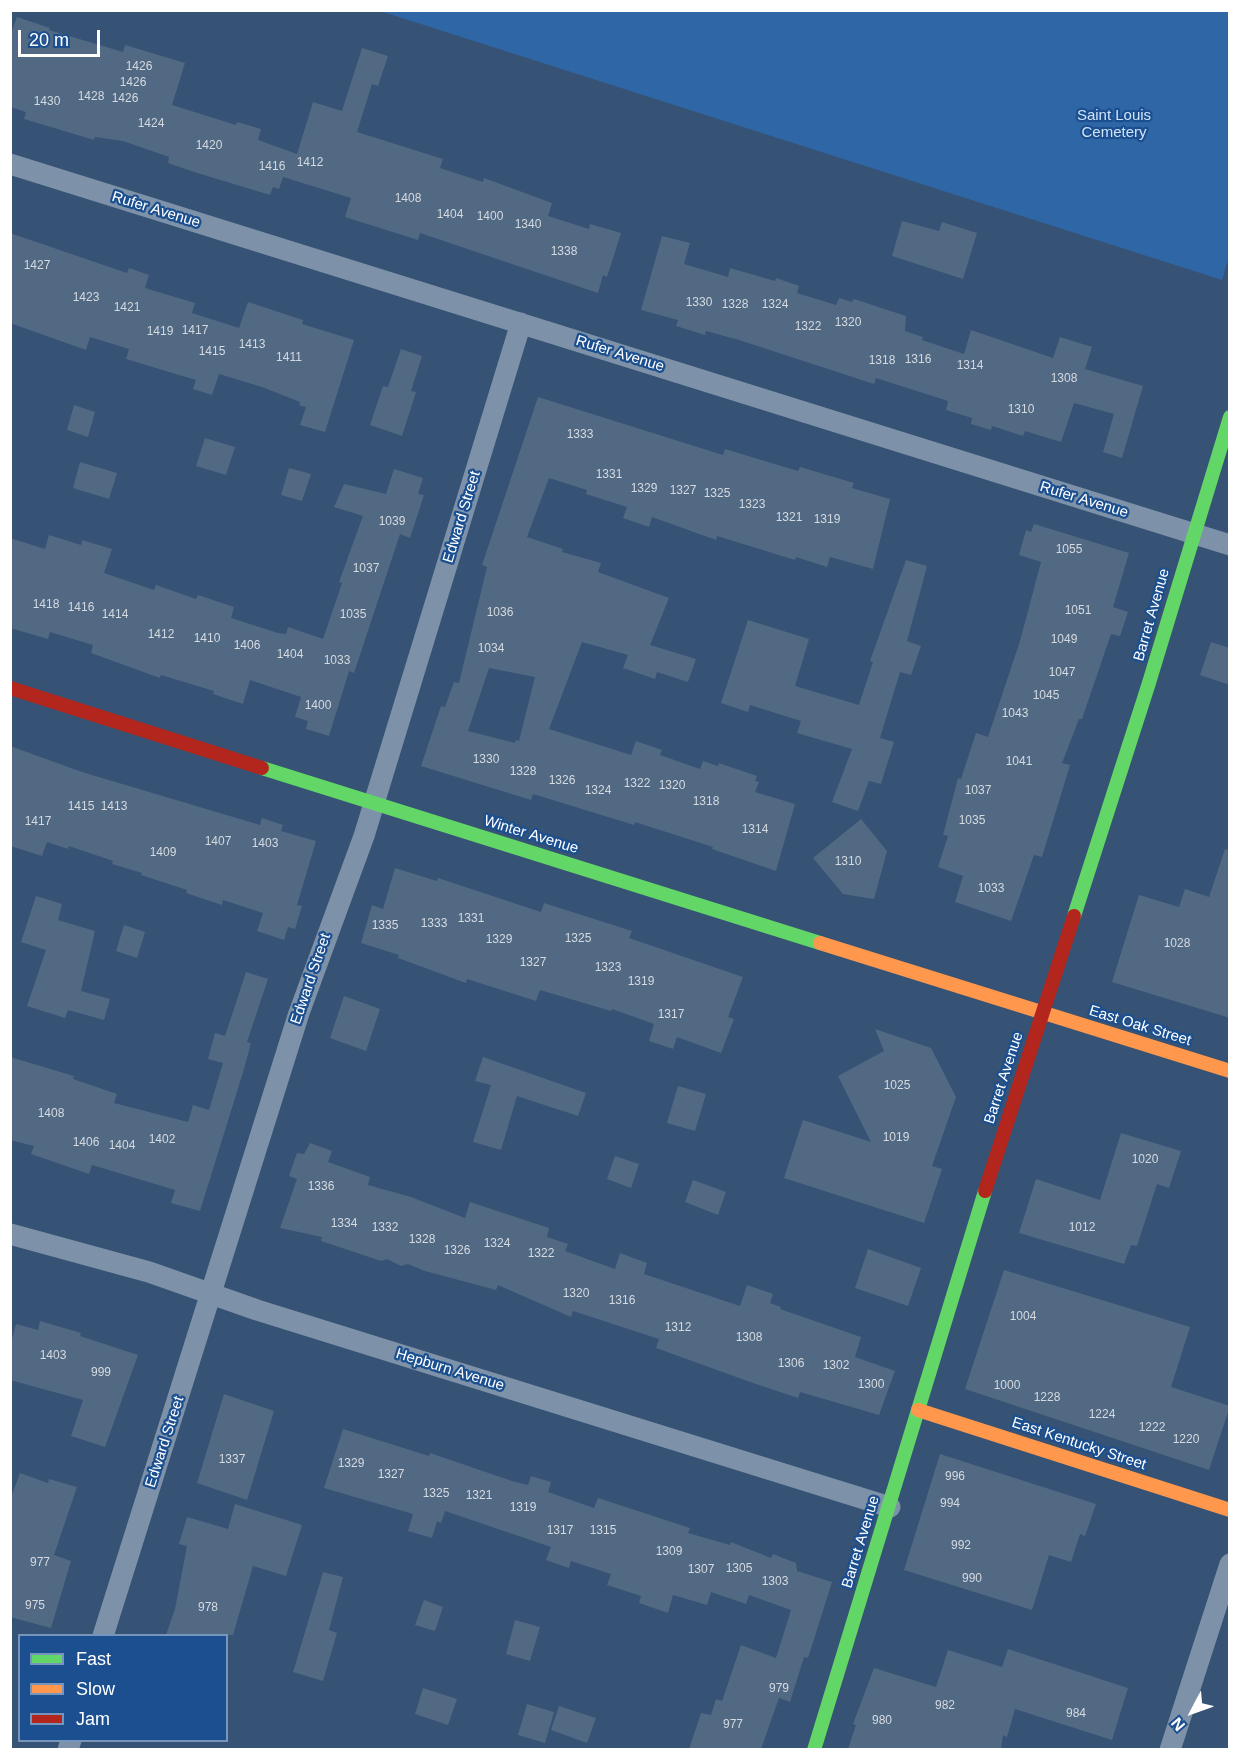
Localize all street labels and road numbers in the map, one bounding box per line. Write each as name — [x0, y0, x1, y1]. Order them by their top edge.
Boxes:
street label: Rufer Avenue — [110, 188, 202, 232]
street label: Rufer Avenue — [574, 332, 666, 376]
street label: Edward Street — [439, 469, 485, 565]
street label: Rufer Avenue — [1038, 478, 1130, 522]
street label: Barret Avenue — [1130, 567, 1174, 663]
street label: Winter Avenue — [481, 812, 581, 858]
street label: Edward Street — [287, 931, 335, 1027]
street label: East Oak Street — [1087, 1002, 1193, 1050]
street label: Barret Avenue — [981, 1030, 1027, 1126]
street label: Hepburn Avenue — [394, 1345, 506, 1395]
street label: Edward Street — [142, 1394, 188, 1490]
street label: East Kentucky Street — [1010, 1414, 1148, 1474]
street label: Barret Avenue — [838, 1494, 884, 1590]

